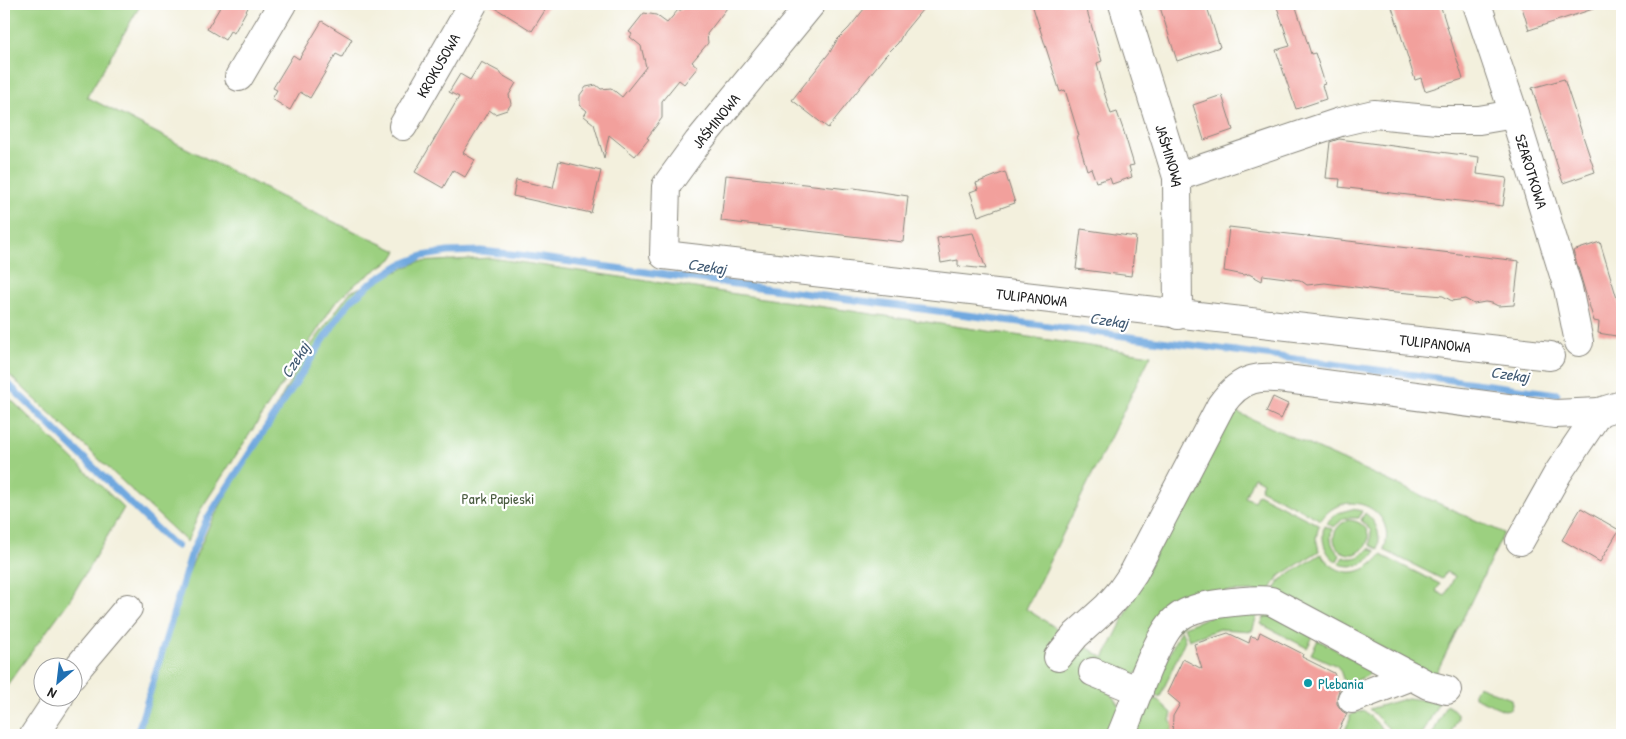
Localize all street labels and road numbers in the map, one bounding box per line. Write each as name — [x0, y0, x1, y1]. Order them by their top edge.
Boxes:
street label: KROKUSOWA — [411, 29, 465, 101]
street label: JAŚMINOWA — [687, 89, 745, 153]
street label: JAŚMINOWA — [1151, 122, 1188, 188]
street label: SZAROTKOWA — [1510, 131, 1553, 212]
street label: TULIPANOWA — [995, 282, 1069, 312]
street label: TULIPANOWA — [1398, 328, 1473, 357]

